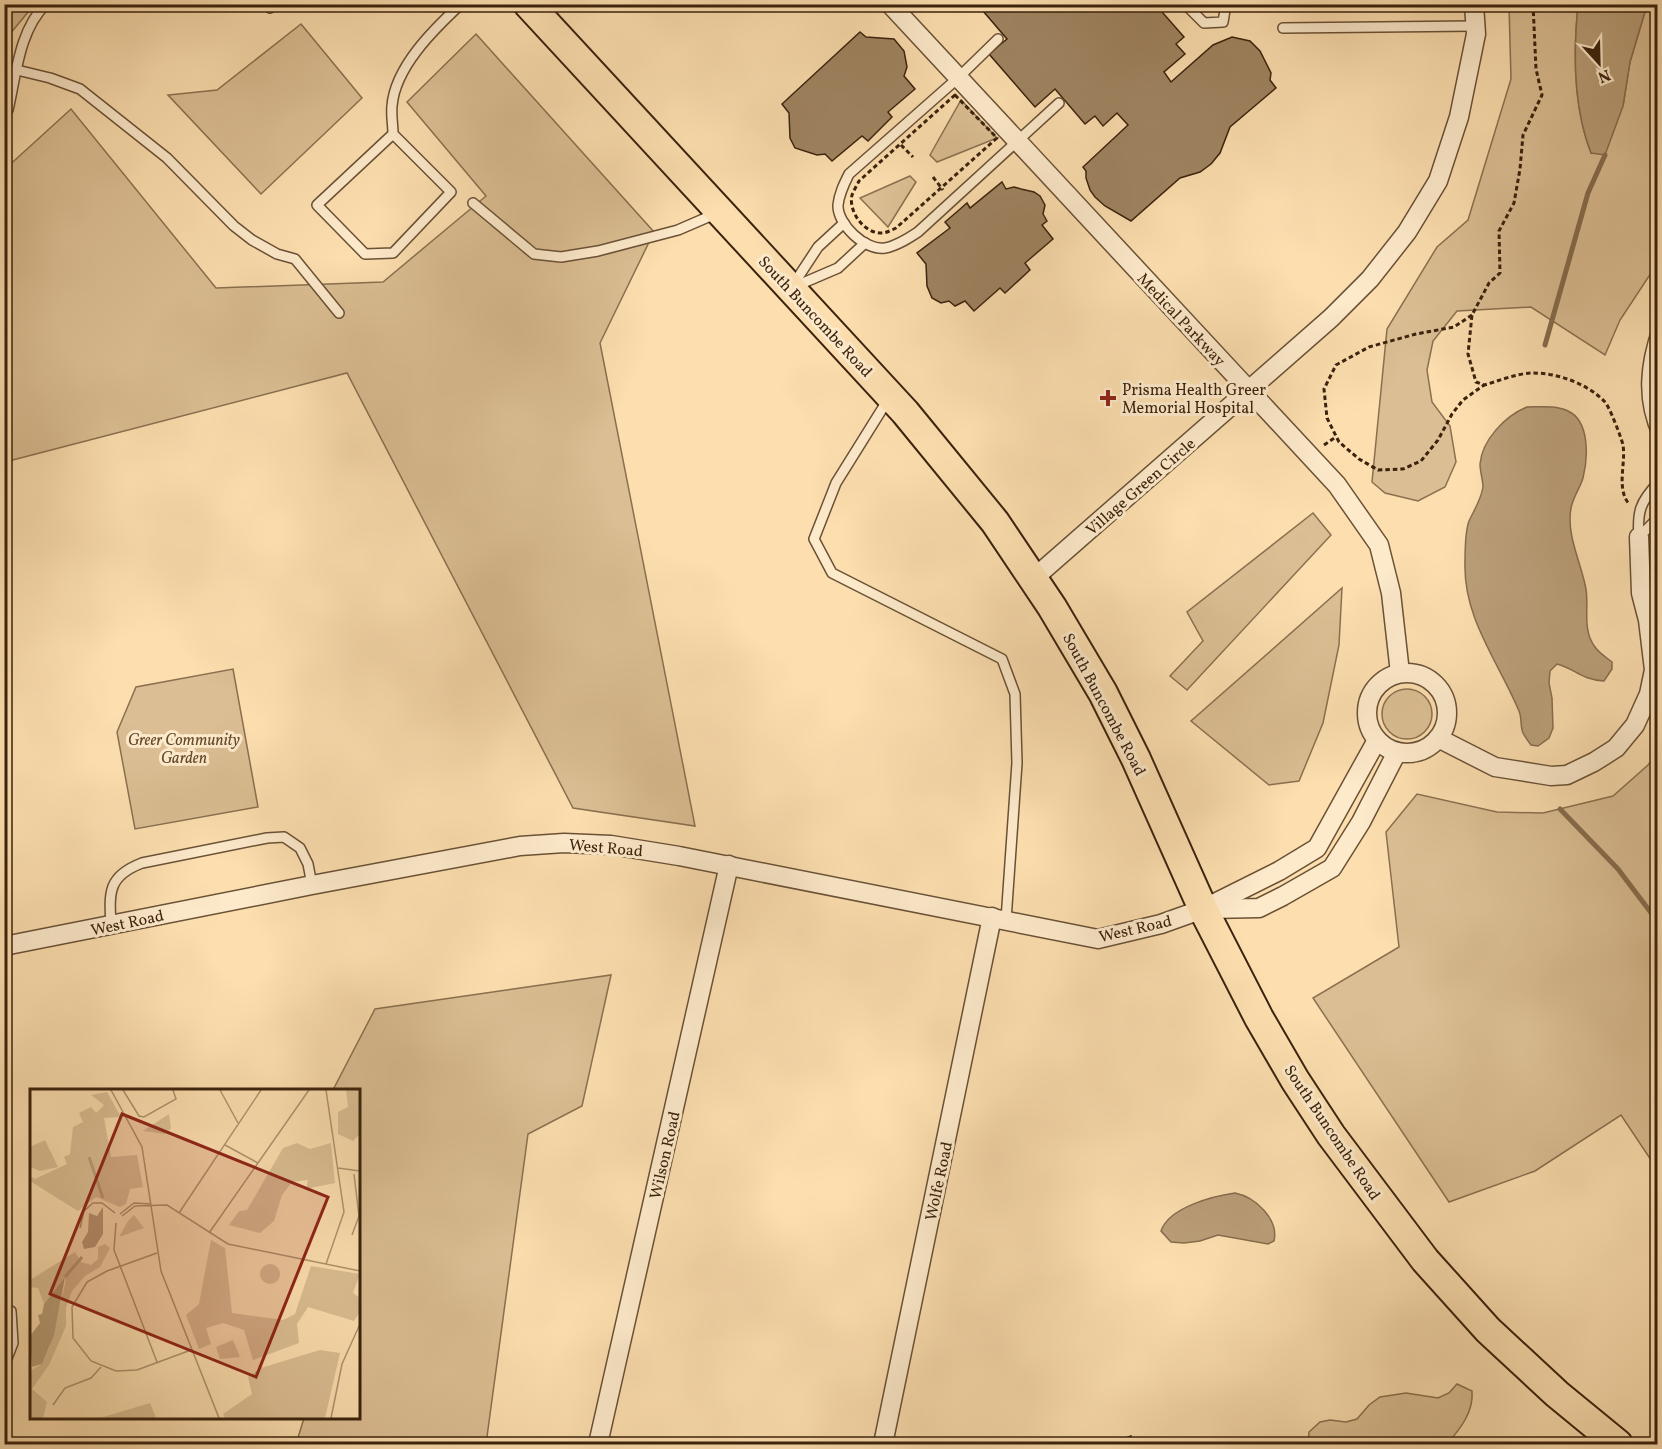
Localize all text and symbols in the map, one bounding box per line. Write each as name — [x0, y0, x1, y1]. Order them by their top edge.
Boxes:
north arrow — [1569, 33, 1629, 93]
text: N — [1594, 63, 1613, 88]
street label: South Buncombe Road — [752, 252, 877, 383]
street label: Medical Parkway — [1131, 269, 1230, 372]
place label: Prisma Health Greer Memorial Hospital — [1122, 380, 1266, 420]
marker: Prisma Health Greer Memorial Hospital — [1099, 389, 1117, 407]
street label: Village Green Circle — [1082, 434, 1201, 541]
street label: South Buncombe Road — [1056, 630, 1150, 780]
park label: Greer Community Garden — [128, 730, 240, 770]
street label: West Road — [568, 835, 644, 863]
street label: West Road — [89, 905, 166, 942]
street label: West Road — [1097, 911, 1174, 949]
street label: South Buncombe Road — [1278, 1061, 1385, 1205]
inset map — [30, 1089, 360, 1419]
street label: Wilson Road — [645, 1109, 687, 1201]
street label: Wolfe Road — [921, 1140, 959, 1223]

